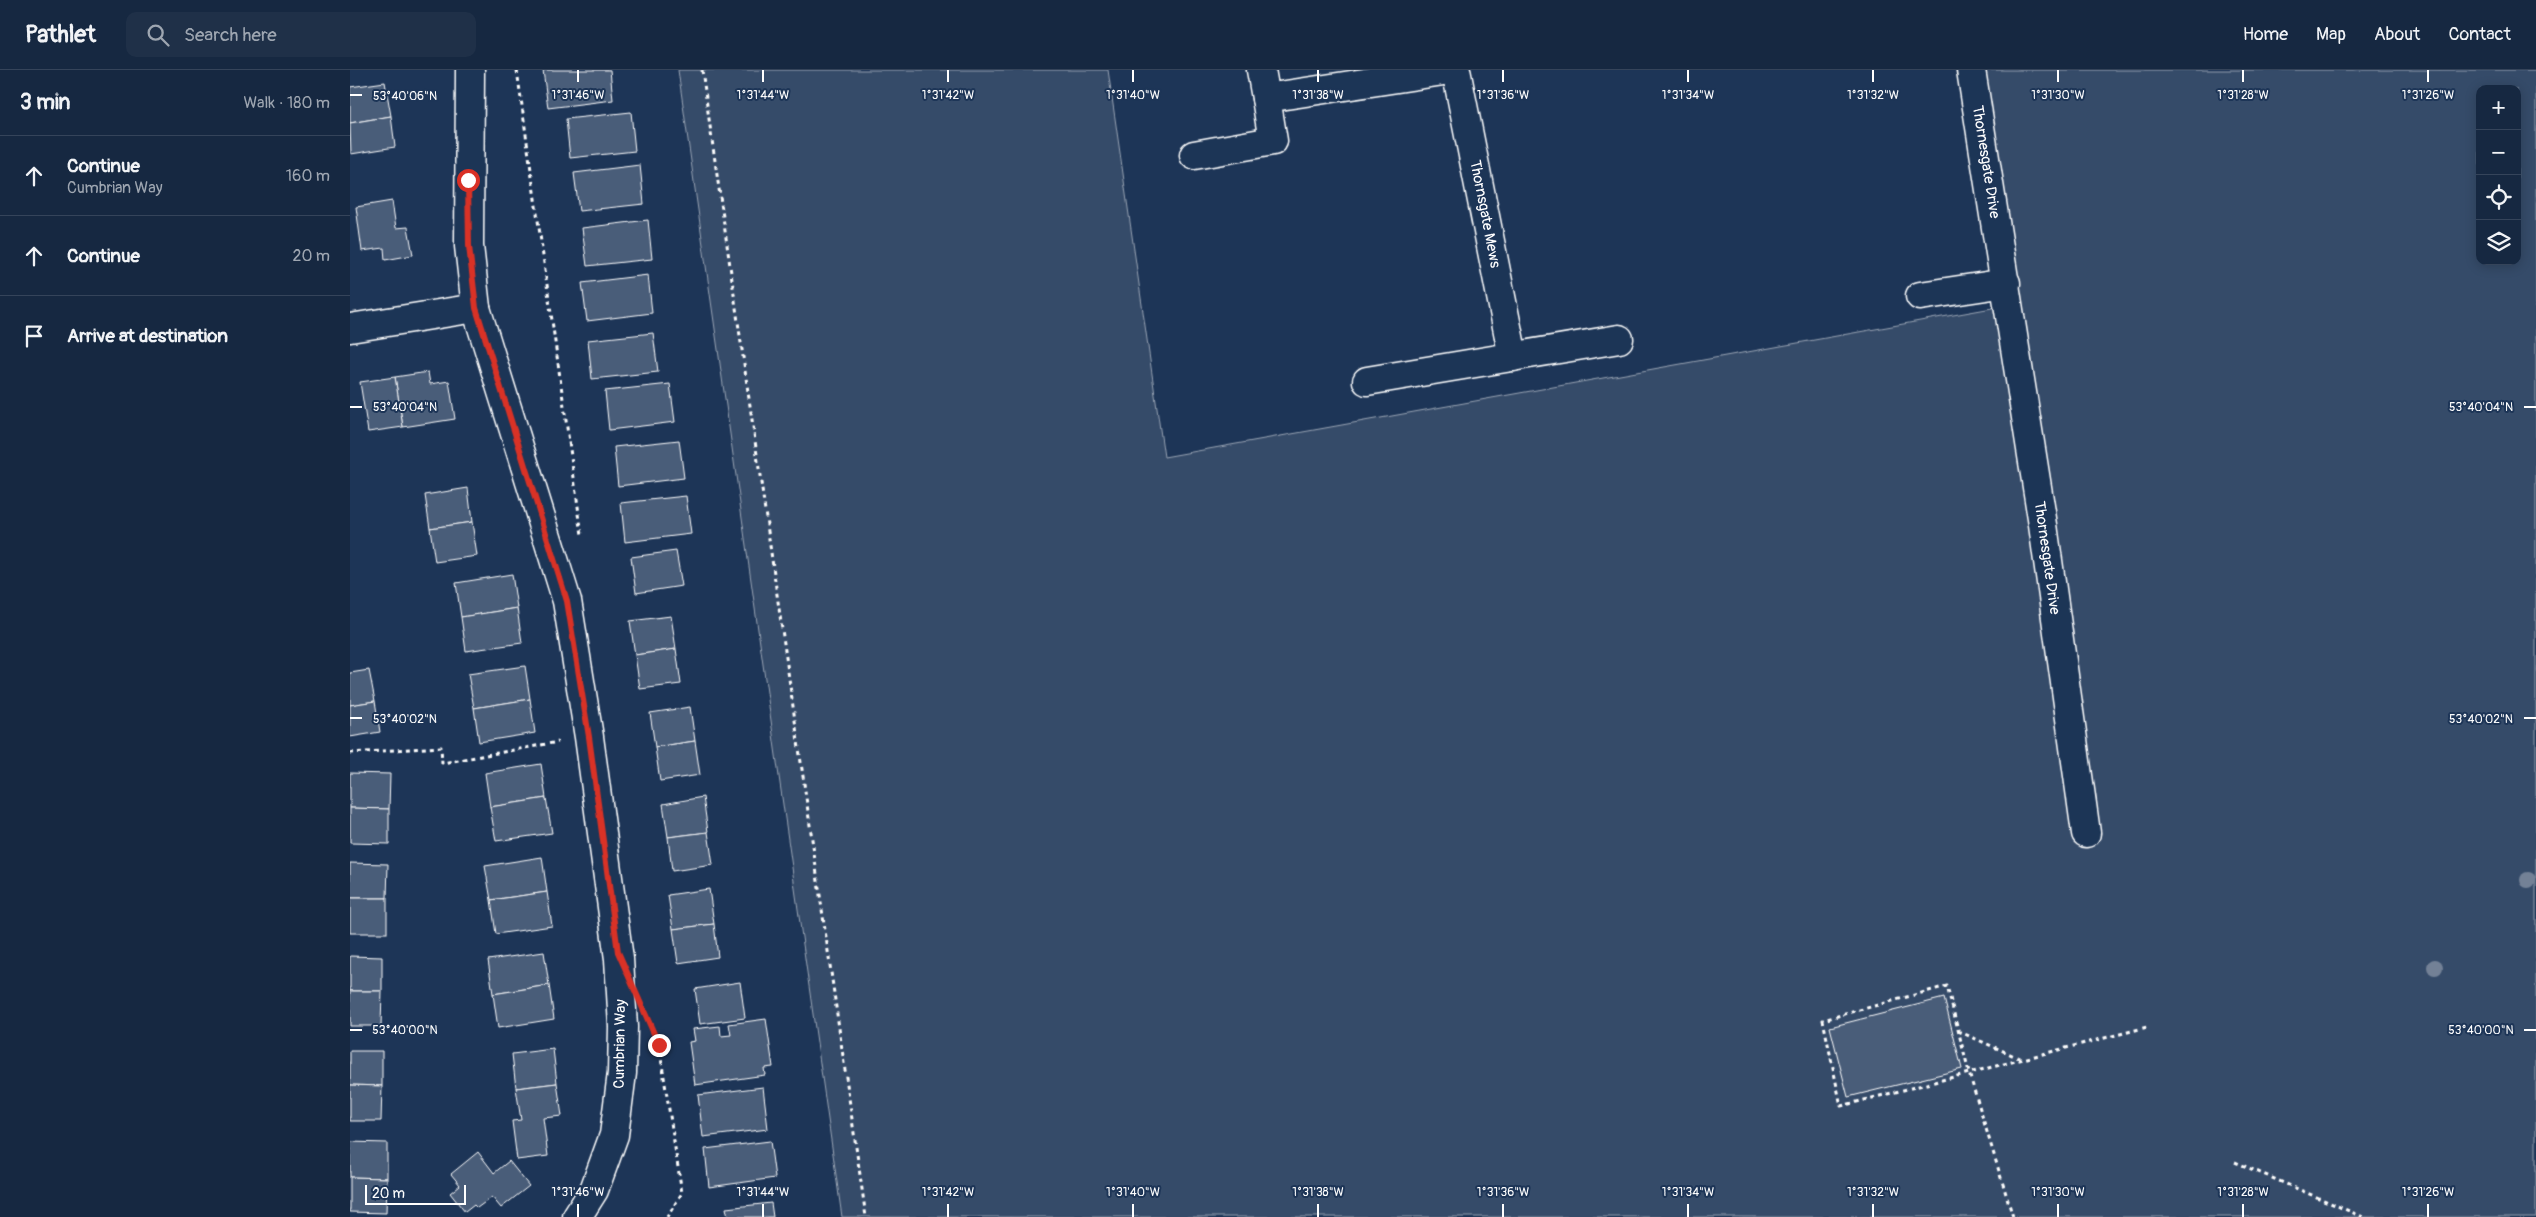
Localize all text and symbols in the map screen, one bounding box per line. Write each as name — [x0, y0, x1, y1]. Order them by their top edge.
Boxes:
search box — [126, 12, 476, 57]
text: Pathlet — [25, 20, 96, 49]
icon: search — [144, 21, 172, 49]
text: Search here — [184, 23, 277, 47]
text: Home — [2243, 23, 2288, 46]
text: Map — [2316, 23, 2346, 46]
text: About — [2374, 23, 2420, 46]
text: Contact — [2448, 23, 2511, 46]
map controls — [2476, 85, 2521, 265]
button: + — [2476, 85, 2521, 130]
text: 1°31'46"W — [552, 88, 604, 103]
text: 1°31'44"W — [737, 88, 789, 103]
text: 1°31'42"W — [922, 88, 974, 103]
text: 1°31'40"W — [1106, 88, 1160, 103]
text: 1°31'38"W — [1292, 88, 1344, 103]
text: 1°31'36"W — [1477, 88, 1529, 103]
text: 1°31'34"W — [1662, 88, 1714, 103]
text: 1°31'32"W — [1847, 88, 1899, 103]
text: 1°31'30"W — [2031, 88, 2085, 103]
text: 1°31'28"W — [2217, 88, 2269, 103]
text: 1°31'26"W — [2402, 88, 2454, 103]
text: 3 min — [20, 89, 70, 116]
text: 53°40'06"N — [373, 89, 437, 104]
text: Walk · 180 m — [243, 93, 330, 113]
street label: Thornesgate Drive — [1968, 104, 2004, 220]
button: − — [2476, 130, 2521, 175]
text: Continue — [67, 154, 140, 178]
street label: Thornsgate Mews — [1465, 158, 1505, 270]
icon: ahead — [20, 162, 48, 190]
text: 160 m — [286, 166, 330, 186]
route start — [457, 169, 480, 192]
button: locate — [2476, 175, 2521, 220]
text: Cumbrian Way — [67, 178, 163, 198]
button: layers — [2476, 220, 2521, 265]
icon: ahead — [20, 242, 48, 270]
text: Continue — [67, 244, 140, 268]
text: 20 m — [292, 246, 330, 266]
icon: arrive — [20, 322, 48, 350]
text: Arrive at destination — [67, 324, 228, 348]
text: 53°40'04"N — [373, 400, 437, 415]
text: 53°40'04"N — [2449, 400, 2513, 415]
street label: Thornesgate Drive — [2030, 500, 2064, 616]
text: 53°40'02"N — [373, 712, 437, 727]
text: 53°40'02"N — [2449, 712, 2513, 727]
street label: Cumbrian Way — [610, 998, 630, 1089]
text: 53°40'00"N — [372, 1023, 438, 1038]
text: 53°40'00"N — [2448, 1023, 2514, 1038]
route end — [648, 1034, 671, 1057]
scale bar — [365, 1182, 466, 1205]
text: 20 m — [372, 1185, 405, 1202]
text: 1°31'46"W — [552, 1185, 604, 1200]
text: 1°31'44"W — [737, 1185, 789, 1200]
text: 1°31'42"W — [922, 1185, 974, 1200]
text: 1°31'40"W — [1106, 1185, 1160, 1200]
text: 1°31'38"W — [1292, 1185, 1344, 1200]
text: 1°31'36"W — [1477, 1185, 1529, 1200]
text: 1°31'34"W — [1662, 1185, 1714, 1200]
text: 1°31'32"W — [1847, 1185, 1899, 1200]
text: 1°31'30"W — [2031, 1185, 2085, 1200]
text: 1°31'28"W — [2217, 1185, 2269, 1200]
text: 1°31'26"W — [2402, 1185, 2454, 1200]

